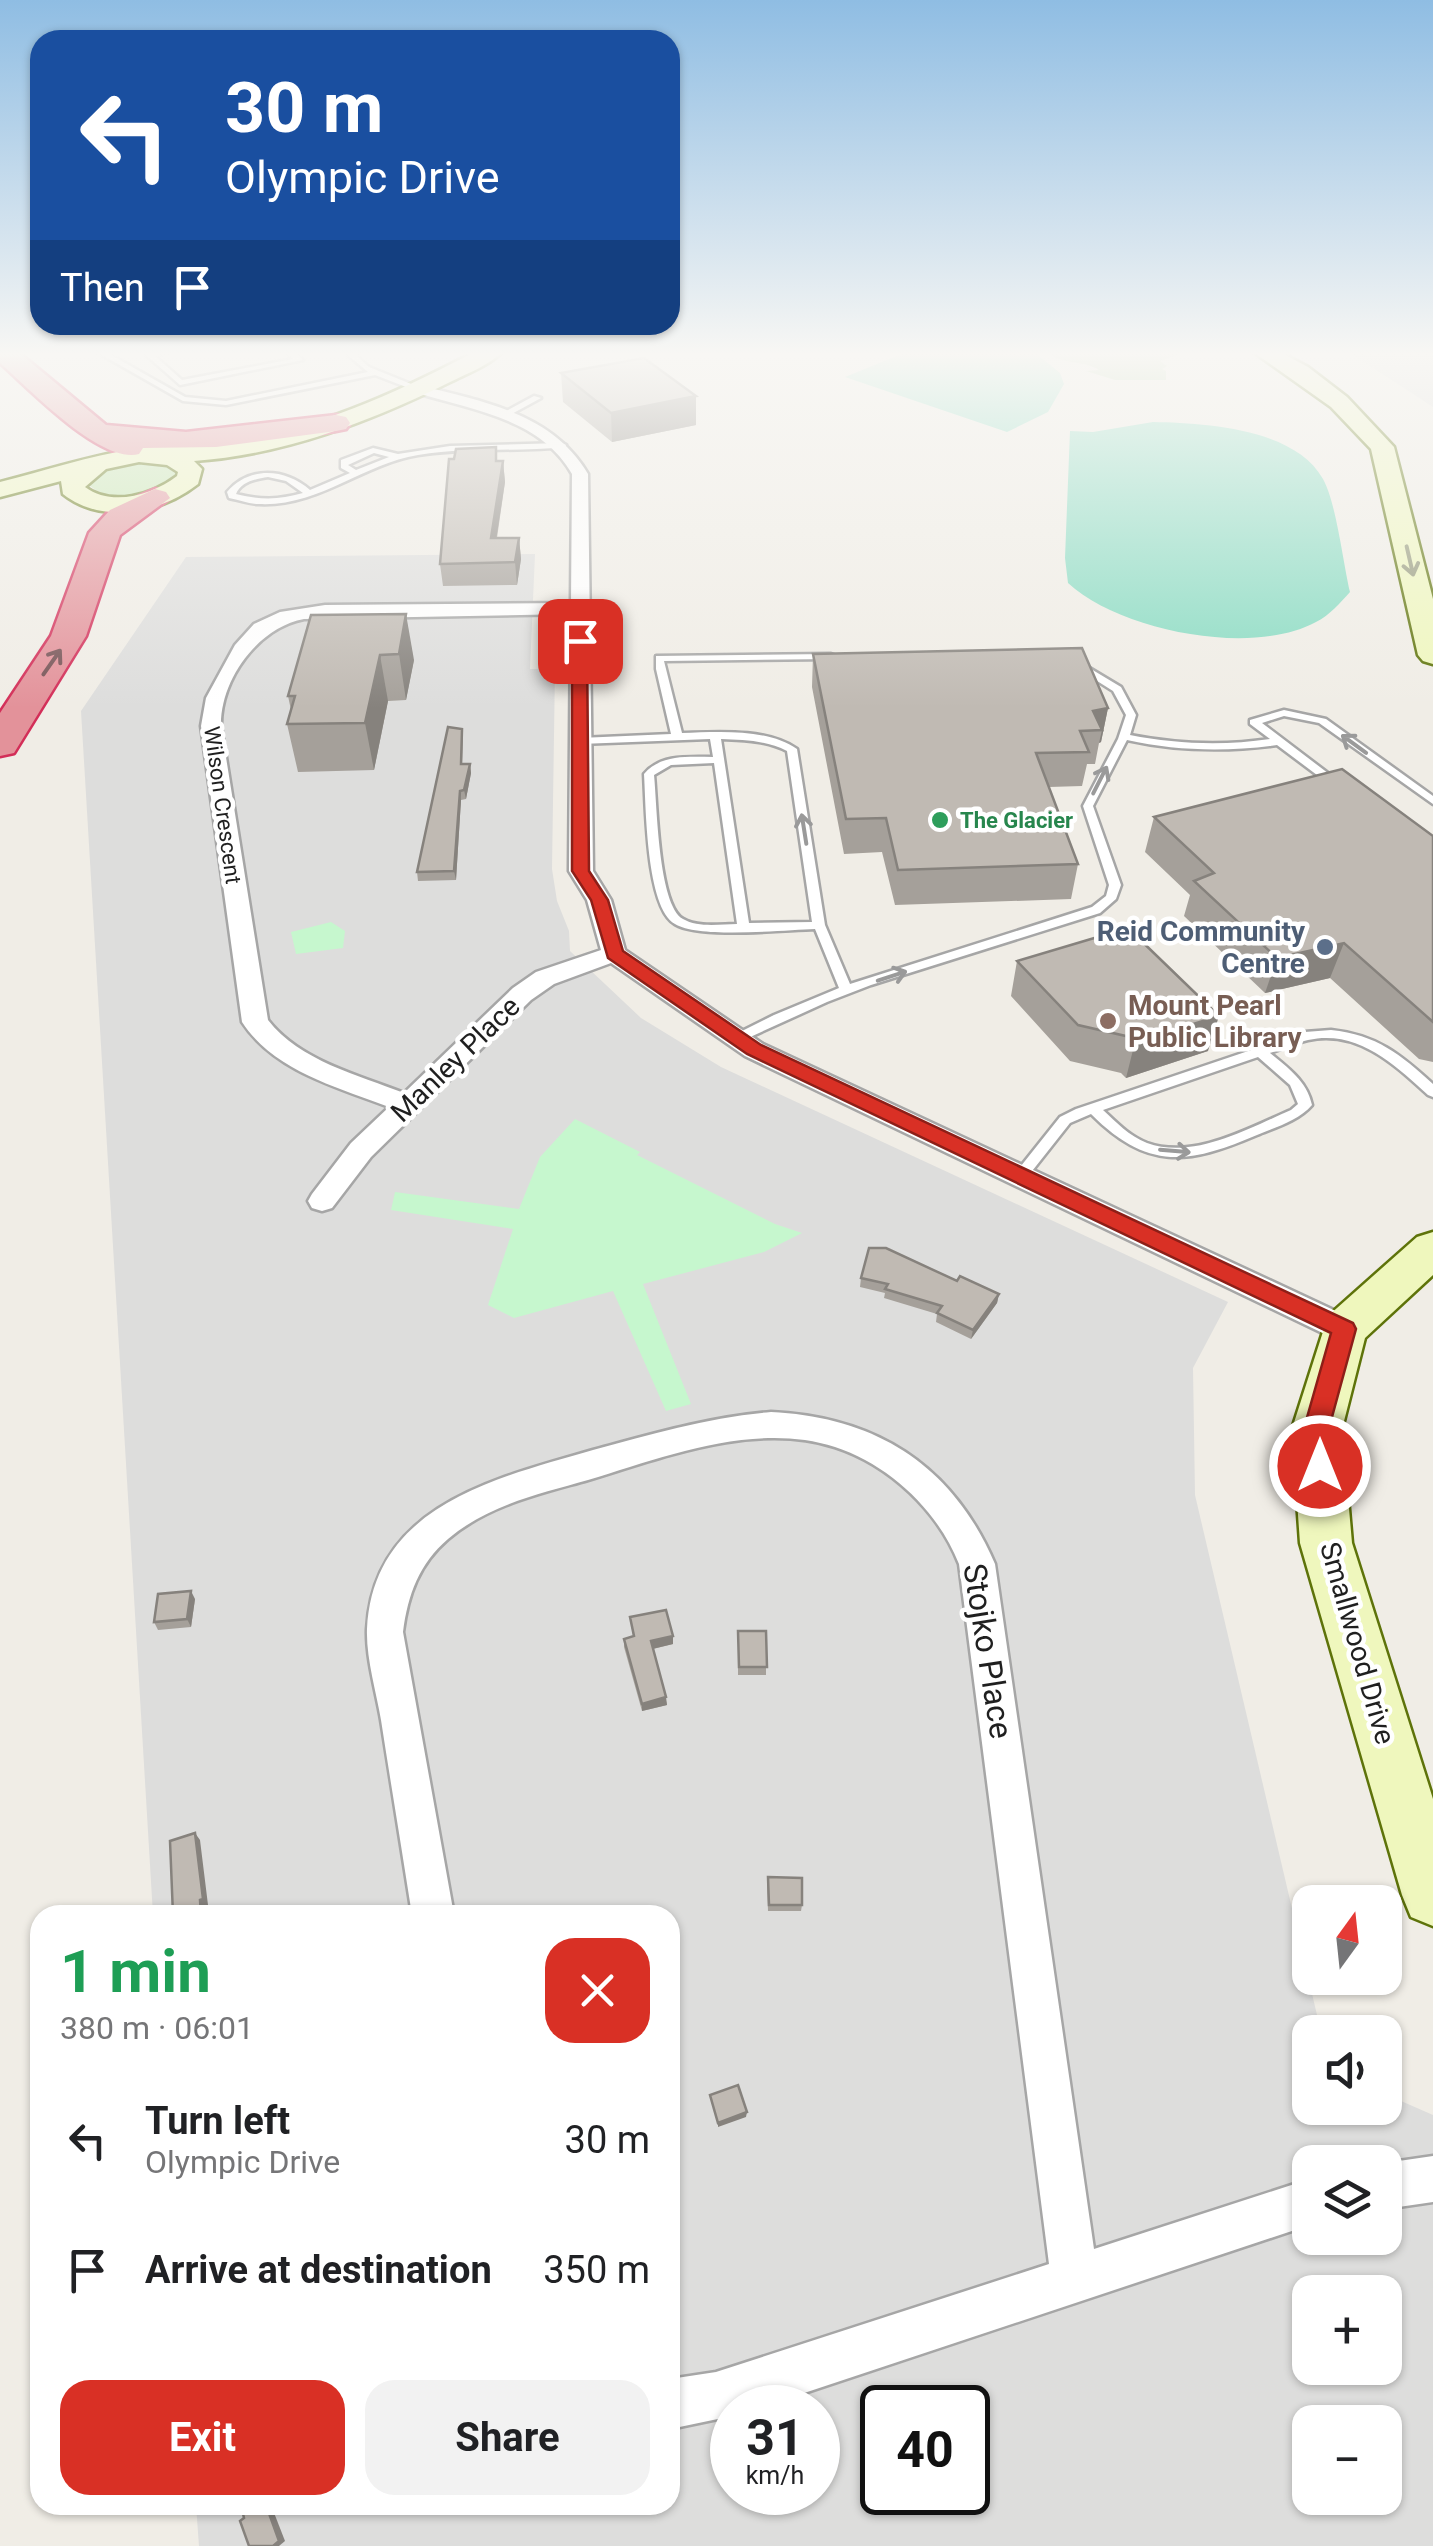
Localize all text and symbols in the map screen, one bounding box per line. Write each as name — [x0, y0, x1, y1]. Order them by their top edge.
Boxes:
text: 30 m — [225, 67, 383, 149]
icon: left — [60, 70, 190, 200]
text: Olympic Drive — [225, 151, 500, 204]
icon: arrive — [165, 260, 220, 315]
text: Then — [60, 266, 145, 310]
one-way arrow — [1402, 544, 1420, 576]
pin — [538, 599, 623, 684]
icon: arrive — [553, 614, 608, 669]
one-way arrow — [41, 649, 62, 677]
street label: Wilson Crescent — [199, 725, 246, 885]
one-way arrow — [1341, 733, 1368, 754]
one-way arrow — [1091, 765, 1110, 795]
place label: The Glacier — [960, 808, 1073, 833]
marker: The Glacier — [929, 809, 951, 831]
one-way arrow — [795, 813, 813, 845]
place label: Reid Community Centre — [1097, 915, 1306, 980]
marker: Reid Community Centre — [1314, 936, 1336, 958]
one-way arrow — [876, 966, 907, 984]
place label: Mount Pearl Public Library — [1128, 989, 1302, 1054]
street label: Manley Place — [384, 990, 527, 1129]
marker: Mount Pearl Public Library — [1097, 1010, 1119, 1032]
one-way arrow — [1159, 1142, 1191, 1161]
position arrow — [1268, 1414, 1372, 1518]
street label: Smallwood Drive — [1313, 1538, 1402, 1748]
street label: Stojko Place — [955, 1561, 1021, 1741]
north arrow — [1292, 1885, 1402, 1995]
map controls — [1292, 1885, 1402, 2515]
text: 1 min — [60, 1936, 211, 2007]
button: close — [545, 1938, 650, 2043]
text: 380 m · 06:01 — [60, 2009, 254, 2047]
button: sound — [1292, 2015, 1402, 2125]
text: Turn left — [145, 2099, 290, 2143]
icon: left — [60, 2113, 115, 2168]
text: 30 m — [565, 2118, 650, 2162]
text: Olympic Drive — [145, 2143, 340, 2181]
button: layers — [1292, 2145, 1402, 2255]
icon: arrive — [60, 2243, 115, 2298]
text: Arrive at destination — [145, 2248, 492, 2292]
text: 350 m — [543, 2248, 650, 2292]
button: + — [1292, 2275, 1402, 2385]
button: Exit — [60, 2380, 345, 2495]
button: Share — [365, 2380, 650, 2495]
speed limit sign: 40 — [860, 2385, 990, 2515]
button: − — [1292, 2405, 1402, 2515]
text: 31 — [746, 2409, 804, 2467]
text: km/h — [746, 2461, 804, 2490]

